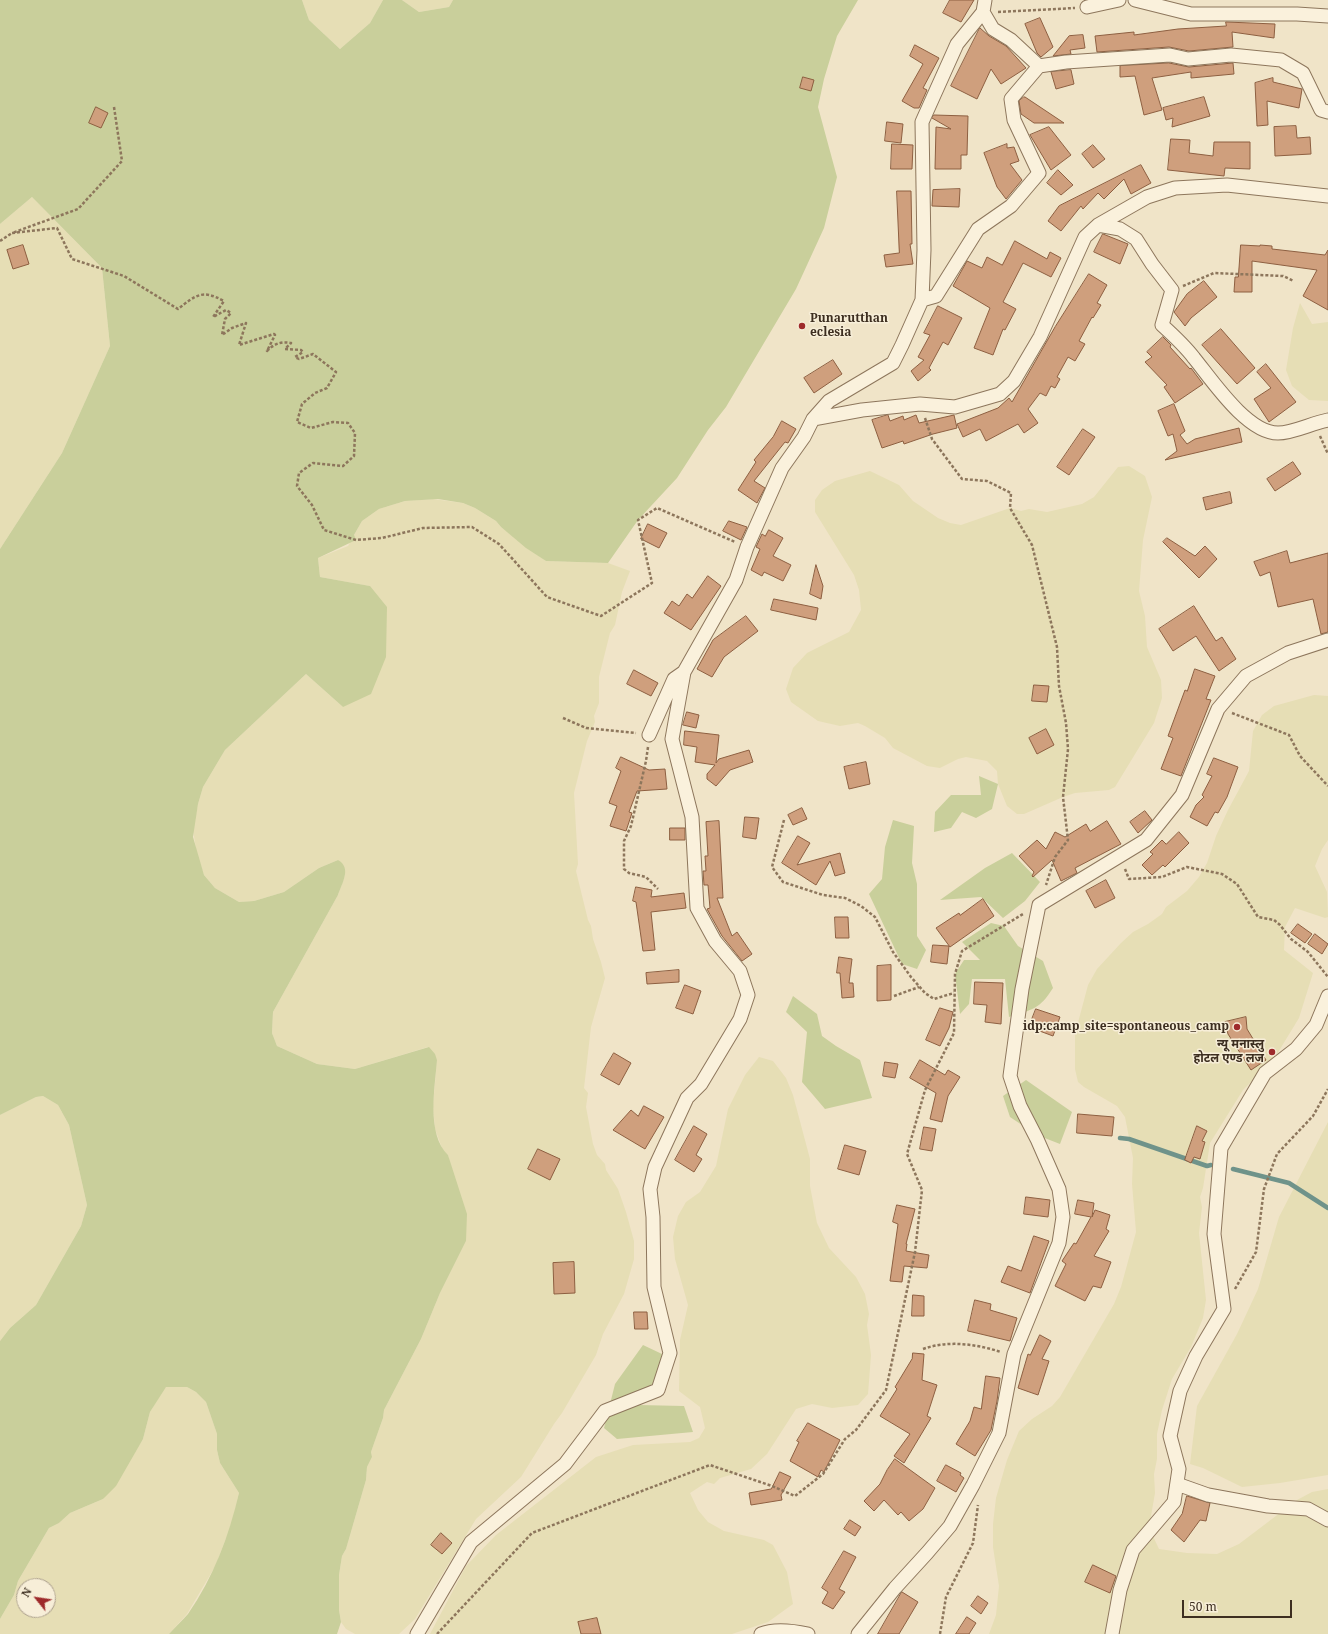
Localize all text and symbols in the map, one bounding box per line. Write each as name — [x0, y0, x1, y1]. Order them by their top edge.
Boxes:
place label: Punarutthan eclesia — [810, 312, 888, 340]
marker: Punarutthan eclesia — [797, 321, 807, 331]
place label: idp:camp_site=spontaneous_camp — [1023, 1020, 1229, 1034]
marker: idp:camp_site=spontaneous_camp — [1232, 1022, 1242, 1032]
place label: न्यू मनास्लु होटल एण्ड लज — [1193, 1038, 1264, 1066]
marker: न्यू मनास्लु होटल एण्ड लज — [1267, 1047, 1277, 1057]
north arrow — [16, 1578, 56, 1618]
text: N — [17, 1585, 35, 1600]
scale bar — [1184, 1592, 1294, 1618]
text: 50 m — [1189, 1598, 1217, 1615]

